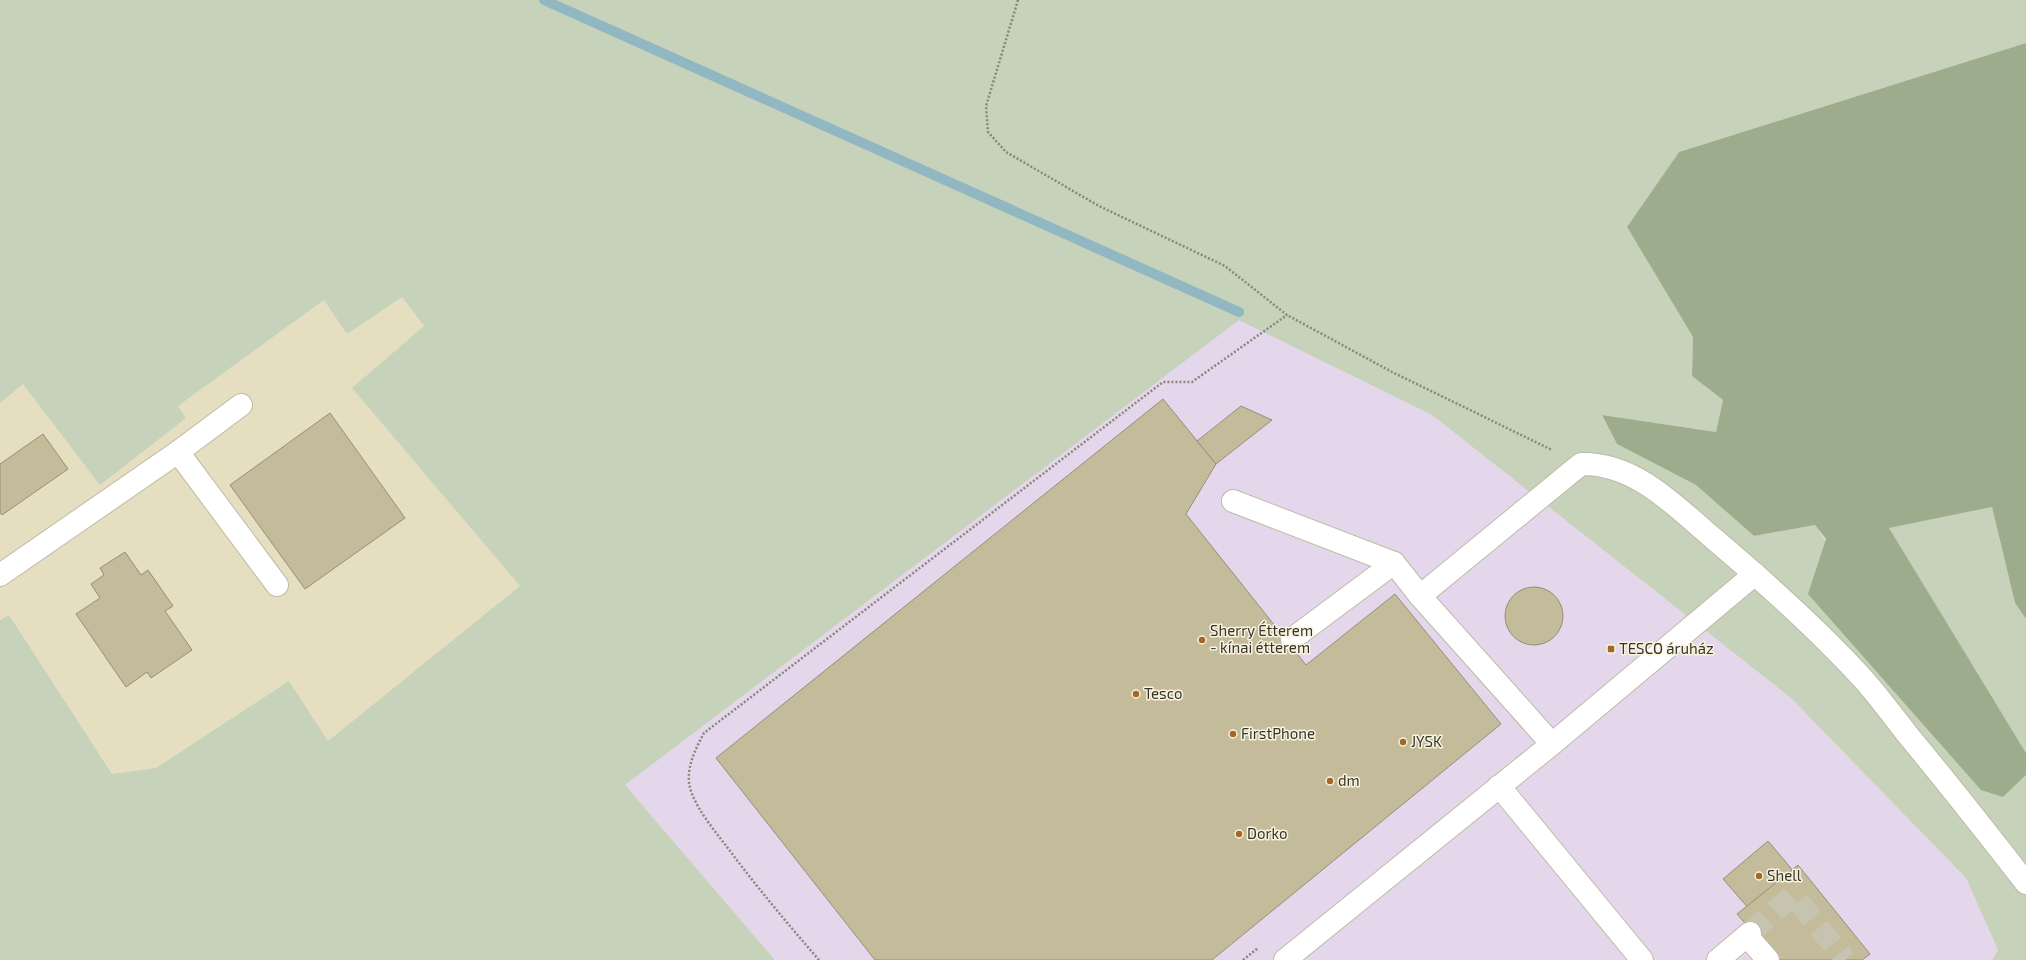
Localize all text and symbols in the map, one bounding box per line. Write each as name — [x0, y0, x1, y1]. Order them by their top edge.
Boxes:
place label: Sherry Étterem - kínai étterem — [1210, 621, 1313, 656]
marker: Sherry Étterem - kínai étterem — [1197, 635, 1207, 645]
place label: TESCO áruház — [1619, 639, 1714, 657]
marker: TESCO áruház — [1606, 644, 1616, 654]
place label: Tesco — [1144, 684, 1182, 702]
marker: Tesco — [1131, 689, 1141, 699]
place label: FirstPhone — [1241, 724, 1315, 742]
marker: FirstPhone — [1228, 729, 1238, 739]
place label: JYSK — [1411, 732, 1442, 750]
marker: JYSK — [1398, 737, 1408, 747]
place label: dm — [1338, 771, 1360, 789]
marker: dm — [1325, 776, 1335, 786]
place label: Dorko — [1247, 824, 1287, 842]
marker: Dorko — [1234, 829, 1244, 839]
place label: Shell — [1767, 866, 1802, 884]
marker: Shell — [1754, 871, 1764, 881]

